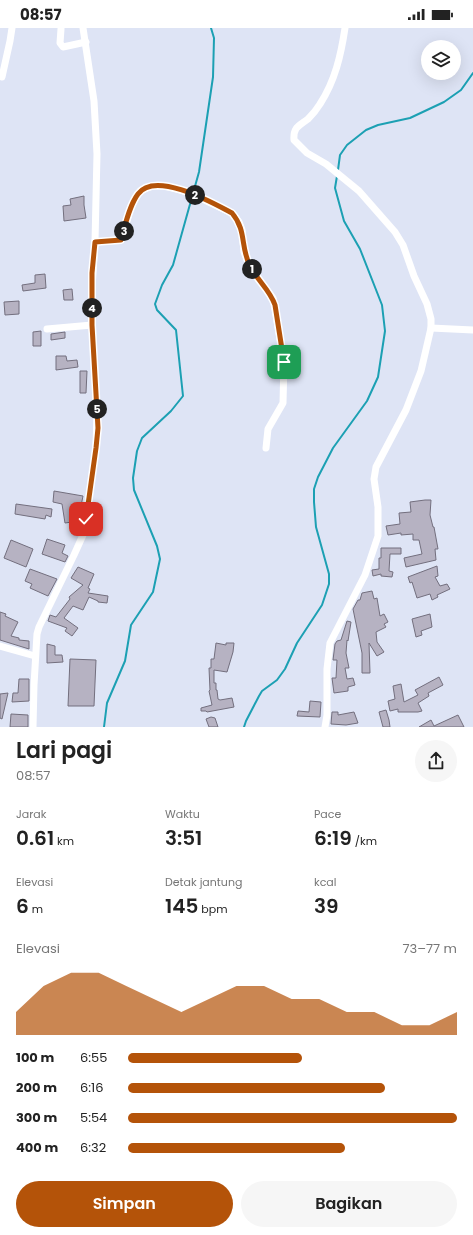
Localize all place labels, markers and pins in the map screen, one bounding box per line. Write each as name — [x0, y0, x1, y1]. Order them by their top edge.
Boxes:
pin: 2 — [185, 185, 205, 205]
pin: 3 — [114, 221, 134, 241]
pin: 1 — [242, 259, 262, 279]
pin: 4 — [82, 298, 102, 318]
pin — [267, 345, 301, 379]
pin: 5 — [87, 399, 107, 419]
pin — [69, 502, 103, 536]

